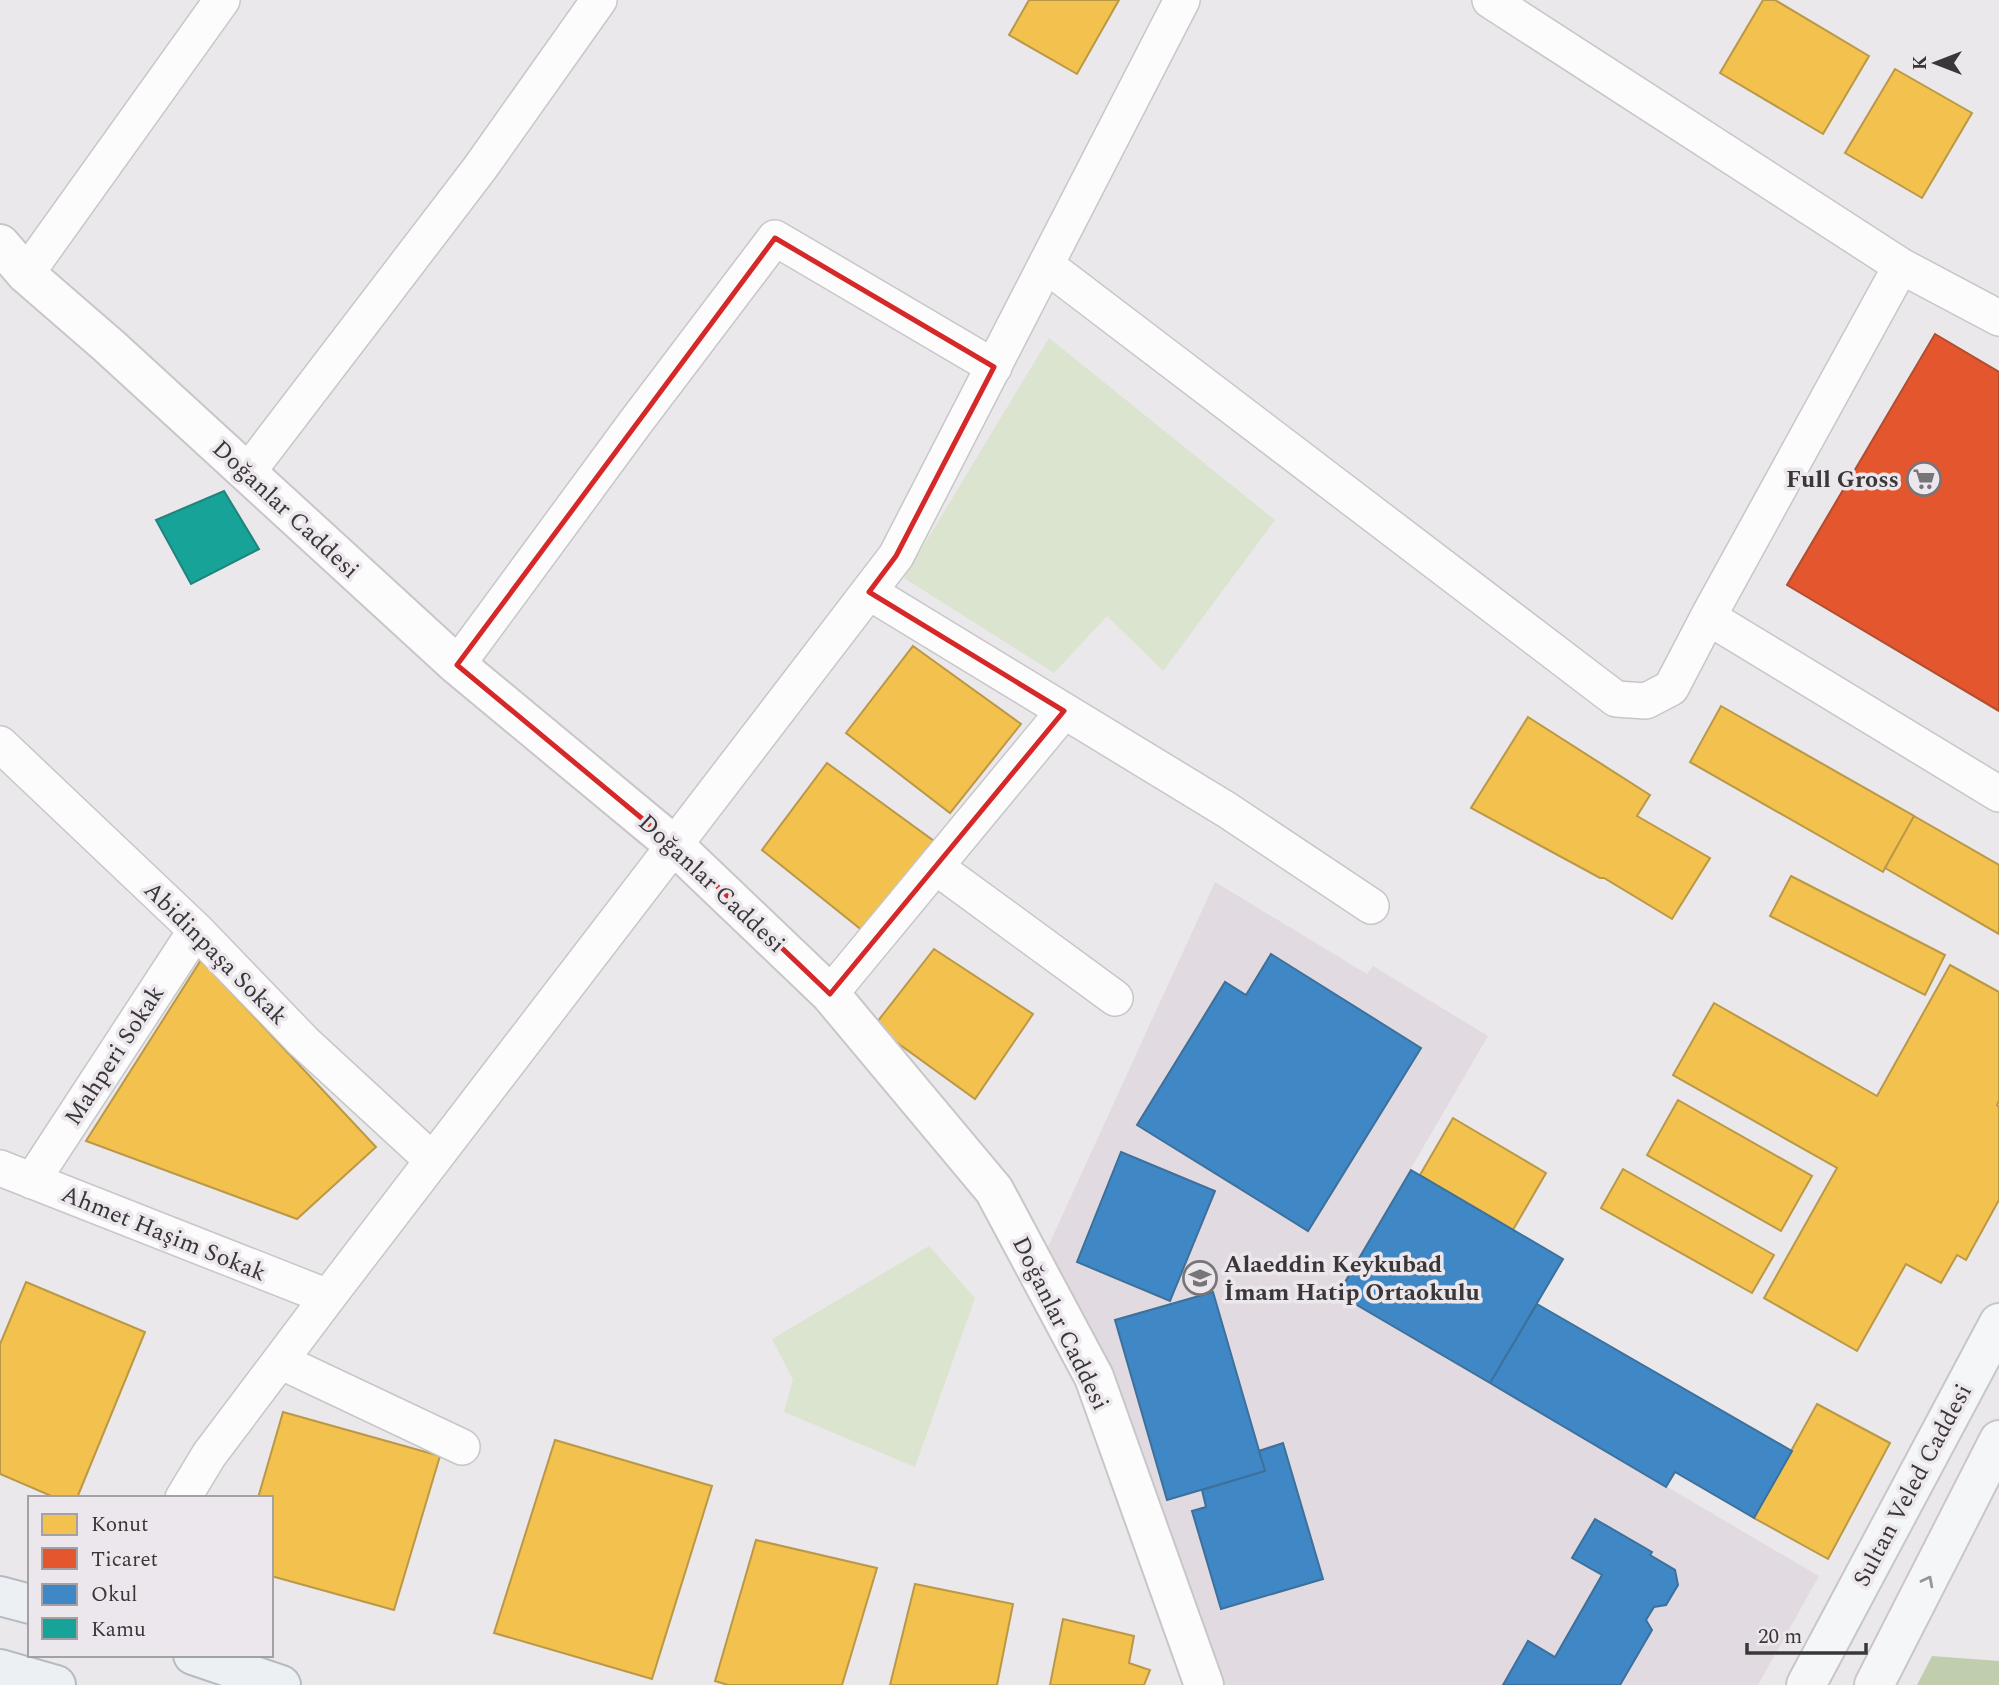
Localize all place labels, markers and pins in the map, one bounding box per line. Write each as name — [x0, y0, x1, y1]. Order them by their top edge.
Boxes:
supermarket icon: Full Gross — [1905, 460, 1943, 498]
place label: Full Gross — [1786, 462, 1899, 498]
place label: Alaeddin Keykubad İmam Hatip Ortaokulu — [1224, 1247, 1480, 1311]
school or university icon: Alaeddin Keykubad İmam Hatip Ortaokulu — [1181, 1259, 1219, 1297]

